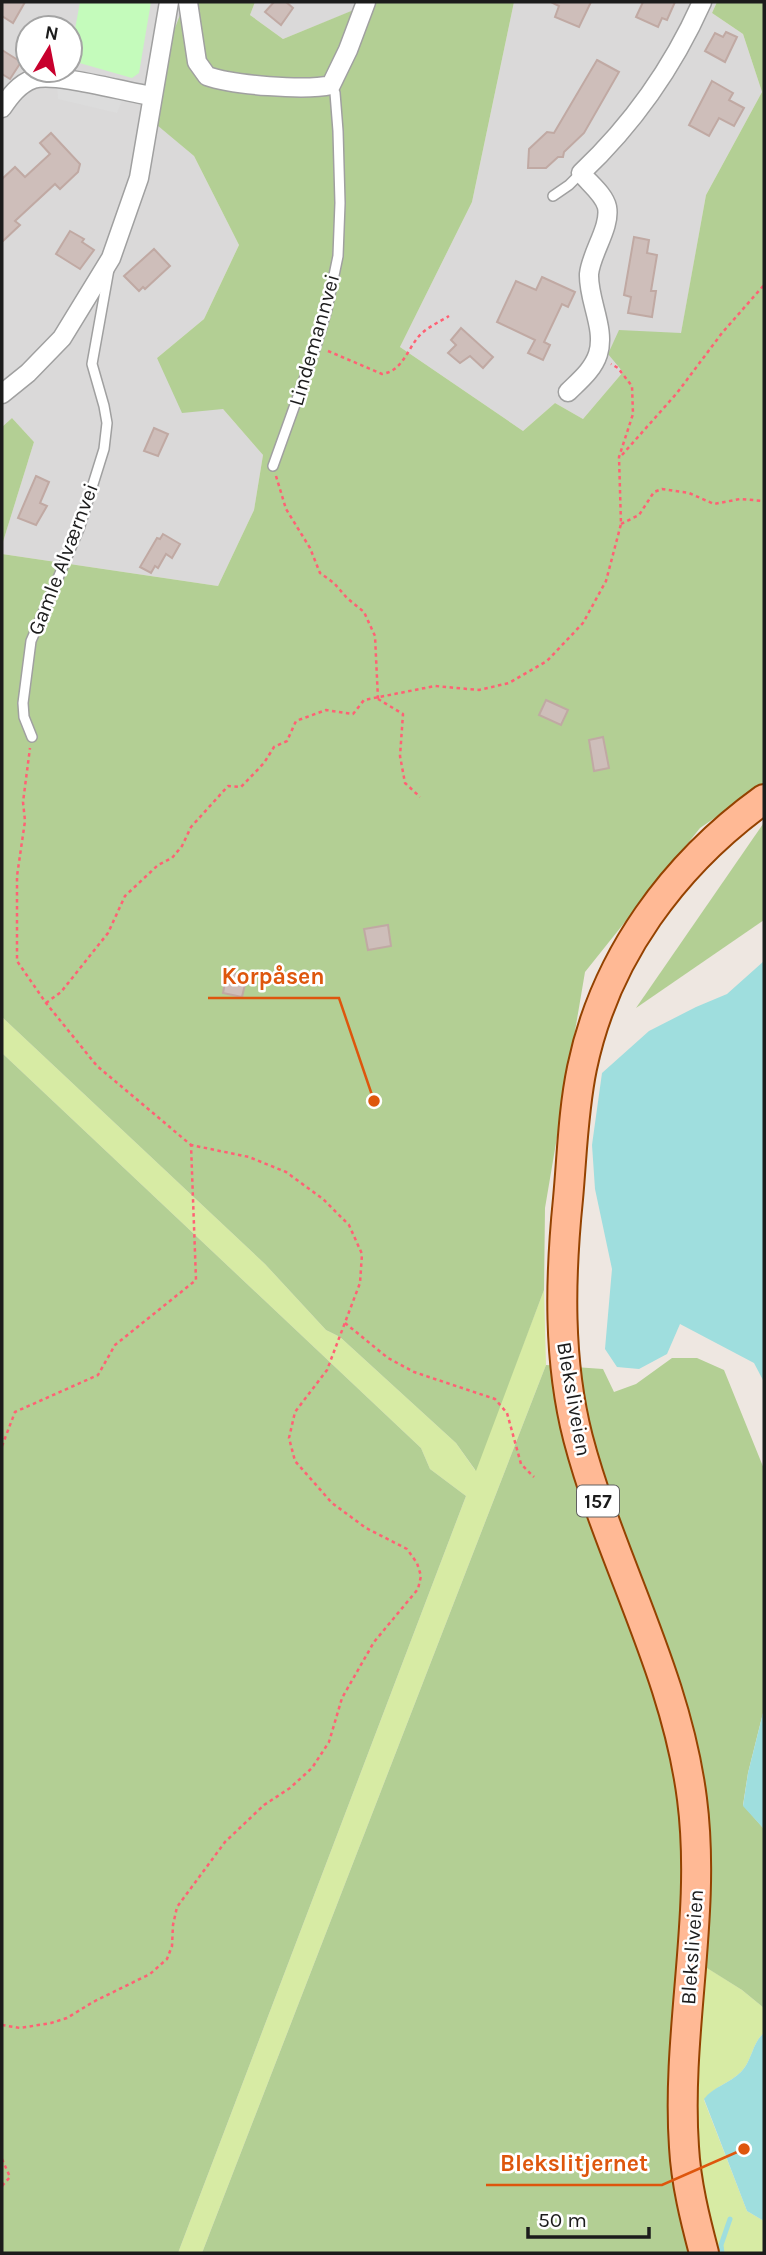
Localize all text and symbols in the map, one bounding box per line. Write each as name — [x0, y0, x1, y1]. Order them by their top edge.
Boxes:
north arrow — [14, 14, 84, 84]
text: N — [43, 21, 60, 45]
street label: Lindemannvei — [284, 271, 344, 409]
street label: Gamle Alværnvei — [23, 480, 103, 638]
callout: Korpåsen — [208, 954, 339, 998]
text: Korpåsen — [221, 963, 325, 990]
street label: Bleksliveien — [552, 1340, 596, 1458]
road number: 157 — [577, 1485, 619, 1516]
street label: Bleksliveien — [676, 1888, 708, 2006]
callout: Blekslitjernet — [486, 2141, 662, 2185]
text: Blekslitjernet — [500, 2150, 648, 2177]
scale bar — [528, 2196, 649, 2240]
text: 50 m — [538, 2208, 587, 2232]

